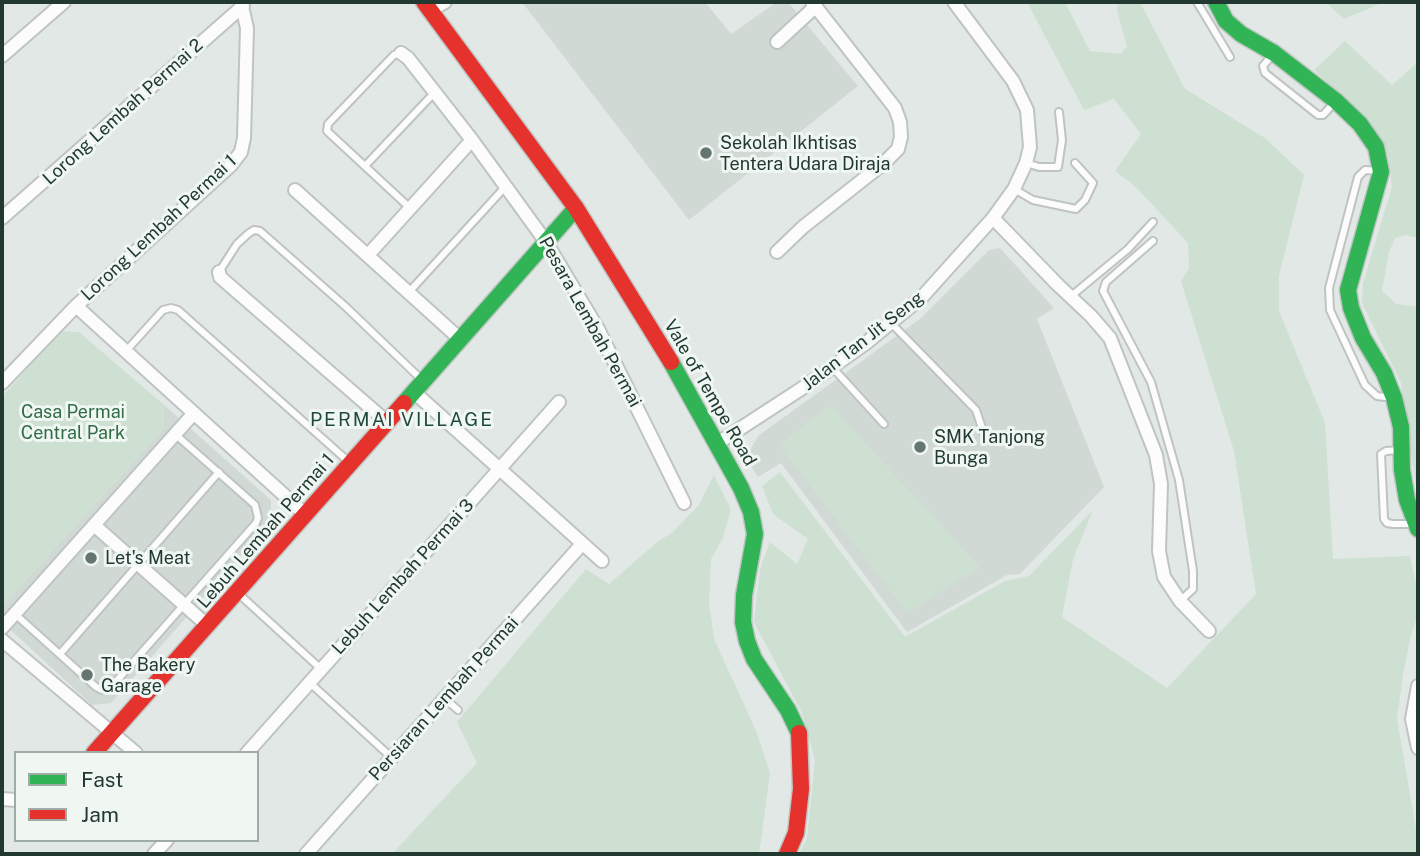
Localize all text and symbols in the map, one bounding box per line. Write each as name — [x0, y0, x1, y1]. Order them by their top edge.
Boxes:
street label: Lorong Lembah Permai 2 — [38, 34, 208, 190]
place label: Sekolah Ikhtisas Tentera Udara Diraja — [720, 132, 890, 174]
marker: Sekolah Ikhtisas Tentera Udara Diraja — [698, 145, 714, 161]
street label: Lorong Lembah Permai 1 — [77, 150, 241, 306]
street label: Pesara Lembah Permai — [534, 233, 646, 411]
street label: Jalan Tan Jit Seng — [798, 287, 928, 395]
street label: Vale of Tempe Road — [659, 316, 761, 470]
park label: Casa Permai Central Park — [21, 401, 125, 444]
district label: PERMAI VILLAGE — [312, 409, 492, 431]
place label: SMK Tanjong Bunga — [934, 426, 1045, 468]
marker: SMK Tanjong Bunga — [912, 439, 928, 455]
street label: Lebuh Lembah Permai 1 — [193, 449, 339, 613]
street label: Lebuh Lembah Permai 3 — [328, 495, 478, 659]
place label: Let's Meat — [105, 547, 191, 569]
marker: Let's Meat — [83, 550, 99, 566]
street label: Persiaran Lembah Permai — [365, 613, 523, 785]
place label: The Bakery Garage — [101, 654, 195, 696]
marker: The Bakery Garage — [79, 667, 95, 683]
legend — [14, 751, 259, 842]
text: Fast — [81, 767, 123, 792]
text: Jam — [81, 802, 119, 827]

